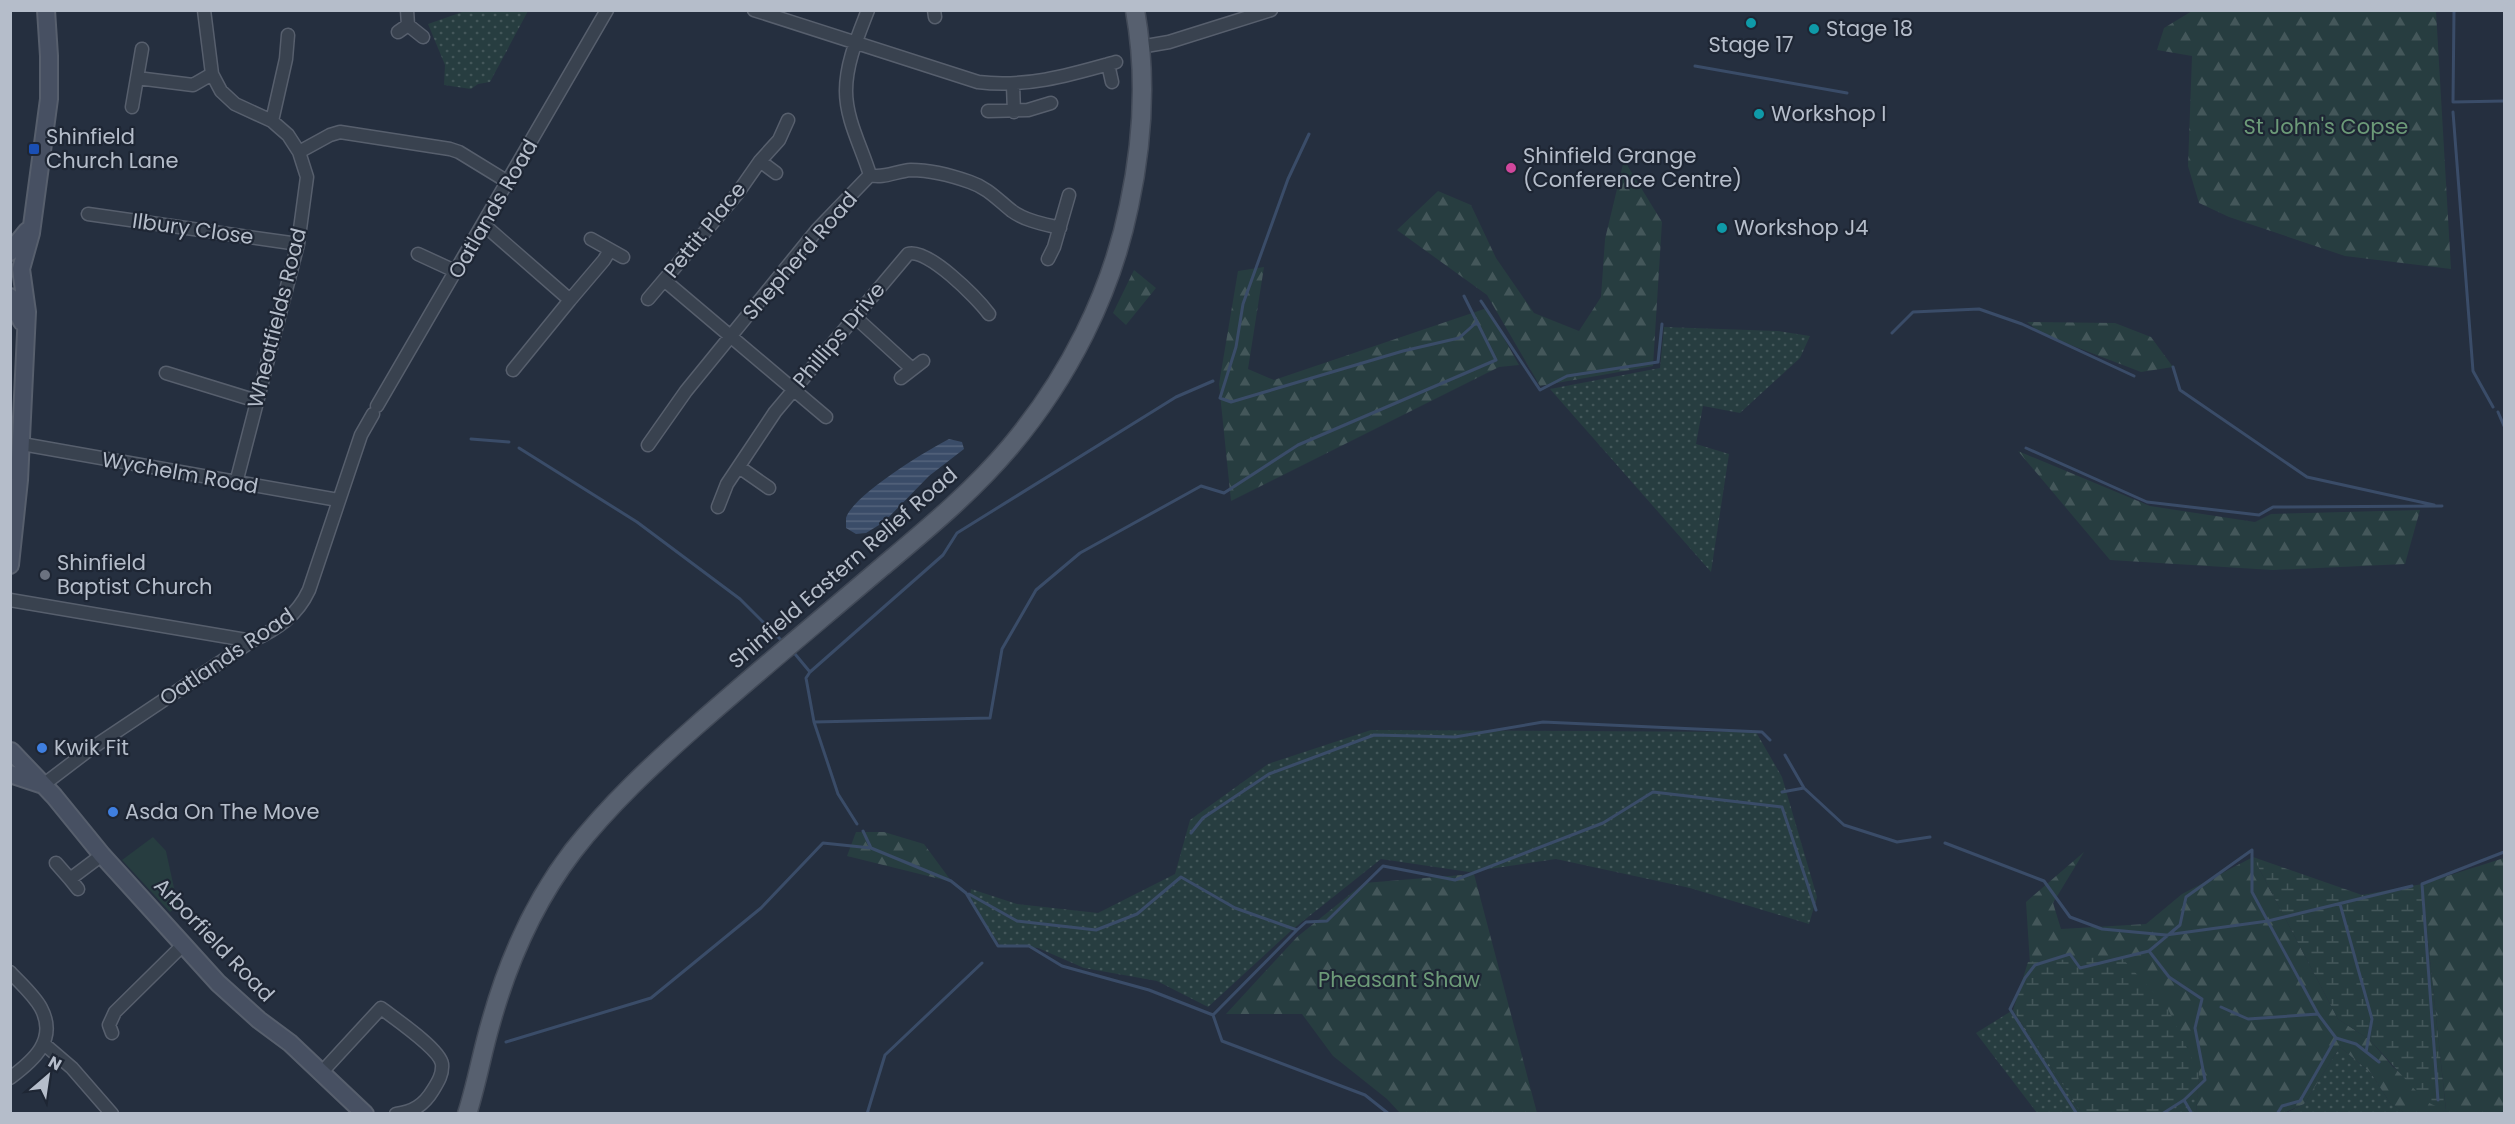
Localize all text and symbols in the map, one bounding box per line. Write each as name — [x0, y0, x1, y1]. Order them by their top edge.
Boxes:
place label: Stage 18 — [1826, 14, 1913, 43]
marker: Stage 17 — [1744, 16, 1758, 30]
marker: Stage 18 — [1807, 22, 1821, 36]
place label: Stage 17 — [1708, 30, 1794, 59]
place label: Workshop I — [1771, 99, 1886, 128]
marker: Workshop I — [1752, 107, 1766, 121]
park label: St John's Copse — [2244, 112, 2408, 141]
place label: Shinfield Church Lane — [46, 122, 178, 175]
street label: Oatlands Road — [441, 134, 544, 284]
place label: Shinfield Grange (Conference Centre) — [1523, 141, 1742, 194]
marker: Shinfield Church Lane — [27, 142, 41, 156]
marker: Shinfield Grange (Conference Centre) — [1504, 161, 1518, 175]
street label: Pettit Place — [657, 175, 752, 284]
street label: Shepherd Road — [736, 185, 864, 326]
street label: Ilbury Close — [131, 206, 256, 251]
place label: Workshop J4 — [1734, 213, 1869, 242]
marker: Workshop J4 — [1715, 221, 1729, 235]
street label: Wheatfields Road — [240, 225, 313, 411]
street label: Phillips Drive — [786, 276, 891, 394]
street label: Wychelm Road — [100, 444, 261, 501]
street label: Shinfield Eastern Relief Road — [722, 460, 963, 675]
place label: Shinfield Baptist Church — [57, 548, 212, 601]
marker: Shinfield Baptist Church — [38, 568, 52, 582]
street label: Oatlands Road — [154, 601, 300, 712]
place label: Kwik Fit — [54, 733, 129, 762]
marker: Kwik Fit — [35, 741, 49, 755]
place label: Asda On The Move — [125, 797, 319, 826]
marker: Asda On The Move — [106, 805, 120, 819]
street label: Arborfield Road — [148, 871, 281, 1008]
park label: Pheasant Shaw — [1318, 965, 1480, 994]
north arrow — [18, 1046, 78, 1106]
text: N — [44, 1050, 66, 1076]

